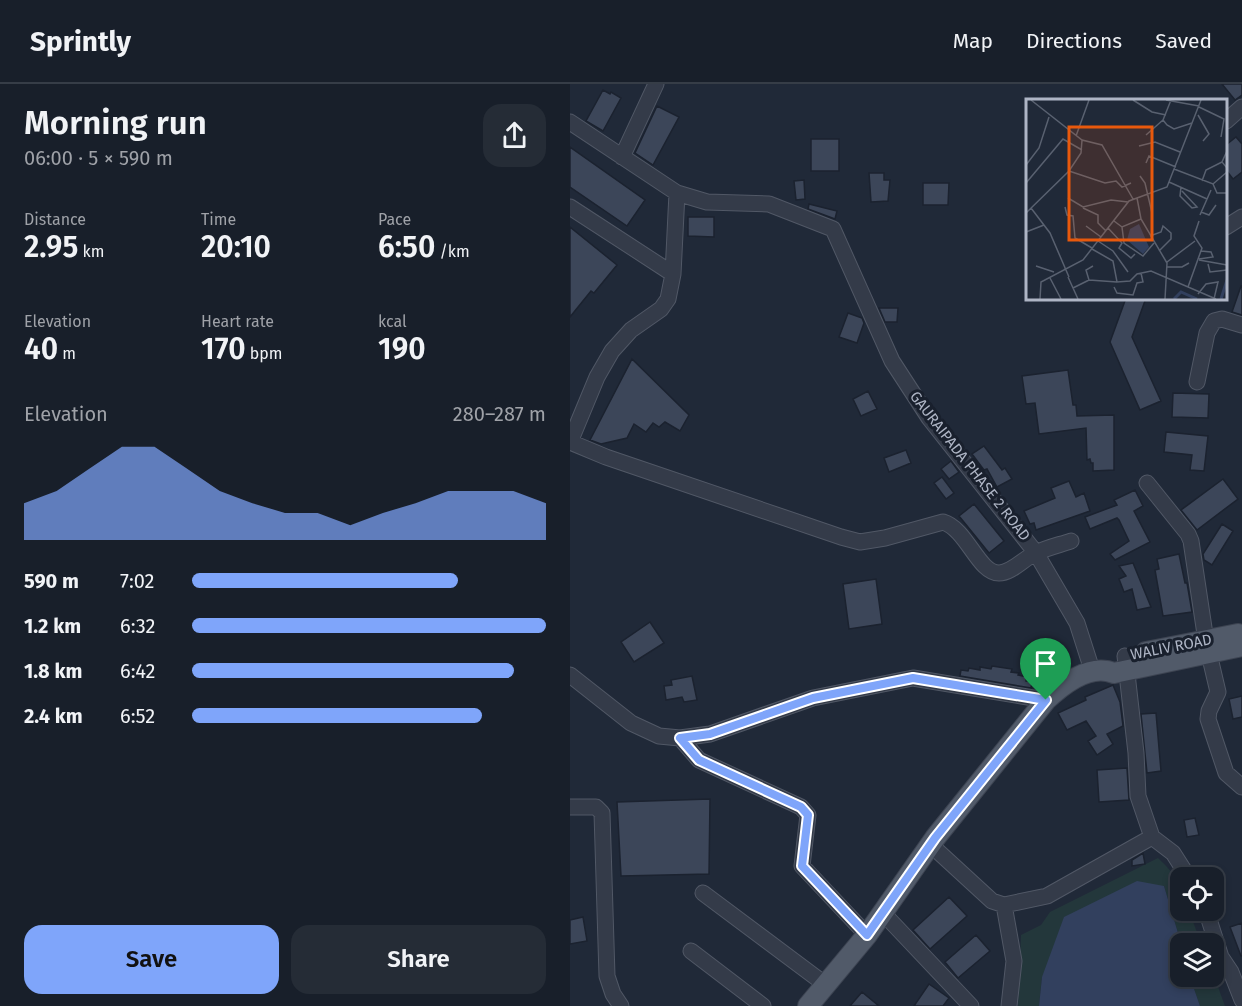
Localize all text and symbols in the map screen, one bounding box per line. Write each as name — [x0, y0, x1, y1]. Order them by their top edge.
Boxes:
text: Sprintly — [30, 25, 131, 58]
text: Map — [953, 28, 993, 54]
text: Directions — [1026, 28, 1122, 54]
text: Saved — [1155, 28, 1212, 54]
inset map — [1026, 99, 1227, 300]
text: Morning run — [24, 103, 207, 143]
button: share — [483, 104, 546, 167]
text: 06:00 · 5 × 590 m — [24, 146, 173, 170]
text: Distance — [24, 210, 86, 229]
text: Time — [201, 210, 236, 229]
text: Pace — [378, 210, 411, 229]
text: 2.95 — [24, 229, 78, 265]
text: 20:10 — [201, 229, 271, 265]
text: 6:50 — [378, 229, 435, 265]
text: km — [78, 242, 104, 261]
text: /km — [435, 242, 470, 261]
text: Elevation — [24, 312, 91, 331]
text: Heart rate — [201, 312, 274, 331]
text: kcal — [378, 312, 407, 331]
text: 40 — [24, 331, 58, 367]
text: 170 — [201, 331, 246, 367]
text: 190 — [378, 331, 426, 367]
text: m — [58, 344, 76, 363]
text: bpm — [246, 344, 283, 363]
street label: GAURAIPADA PHASE 2 ROAD — [906, 388, 1034, 544]
text: Elevation — [24, 402, 108, 426]
text: 280–287 m — [453, 402, 546, 426]
text: 590 m — [24, 569, 79, 593]
text: 7:02 — [120, 569, 155, 593]
text: 1.2 km — [24, 614, 81, 638]
text: 6:32 — [120, 614, 155, 638]
street label: WALIV ROAD — [1129, 630, 1213, 664]
pin — [1020, 638, 1071, 700]
icon: arrive — [1029, 647, 1062, 680]
text: 1.8 km — [24, 659, 82, 683]
text: 6:42 — [120, 659, 156, 683]
text: 2.4 km — [24, 704, 83, 728]
text: 6:52 — [120, 704, 155, 728]
map controls — [1170, 867, 1224, 987]
button: locate — [1170, 867, 1224, 921]
button: Save — [24, 925, 279, 994]
button: Share — [291, 925, 546, 994]
button: layers — [1170, 933, 1224, 987]

